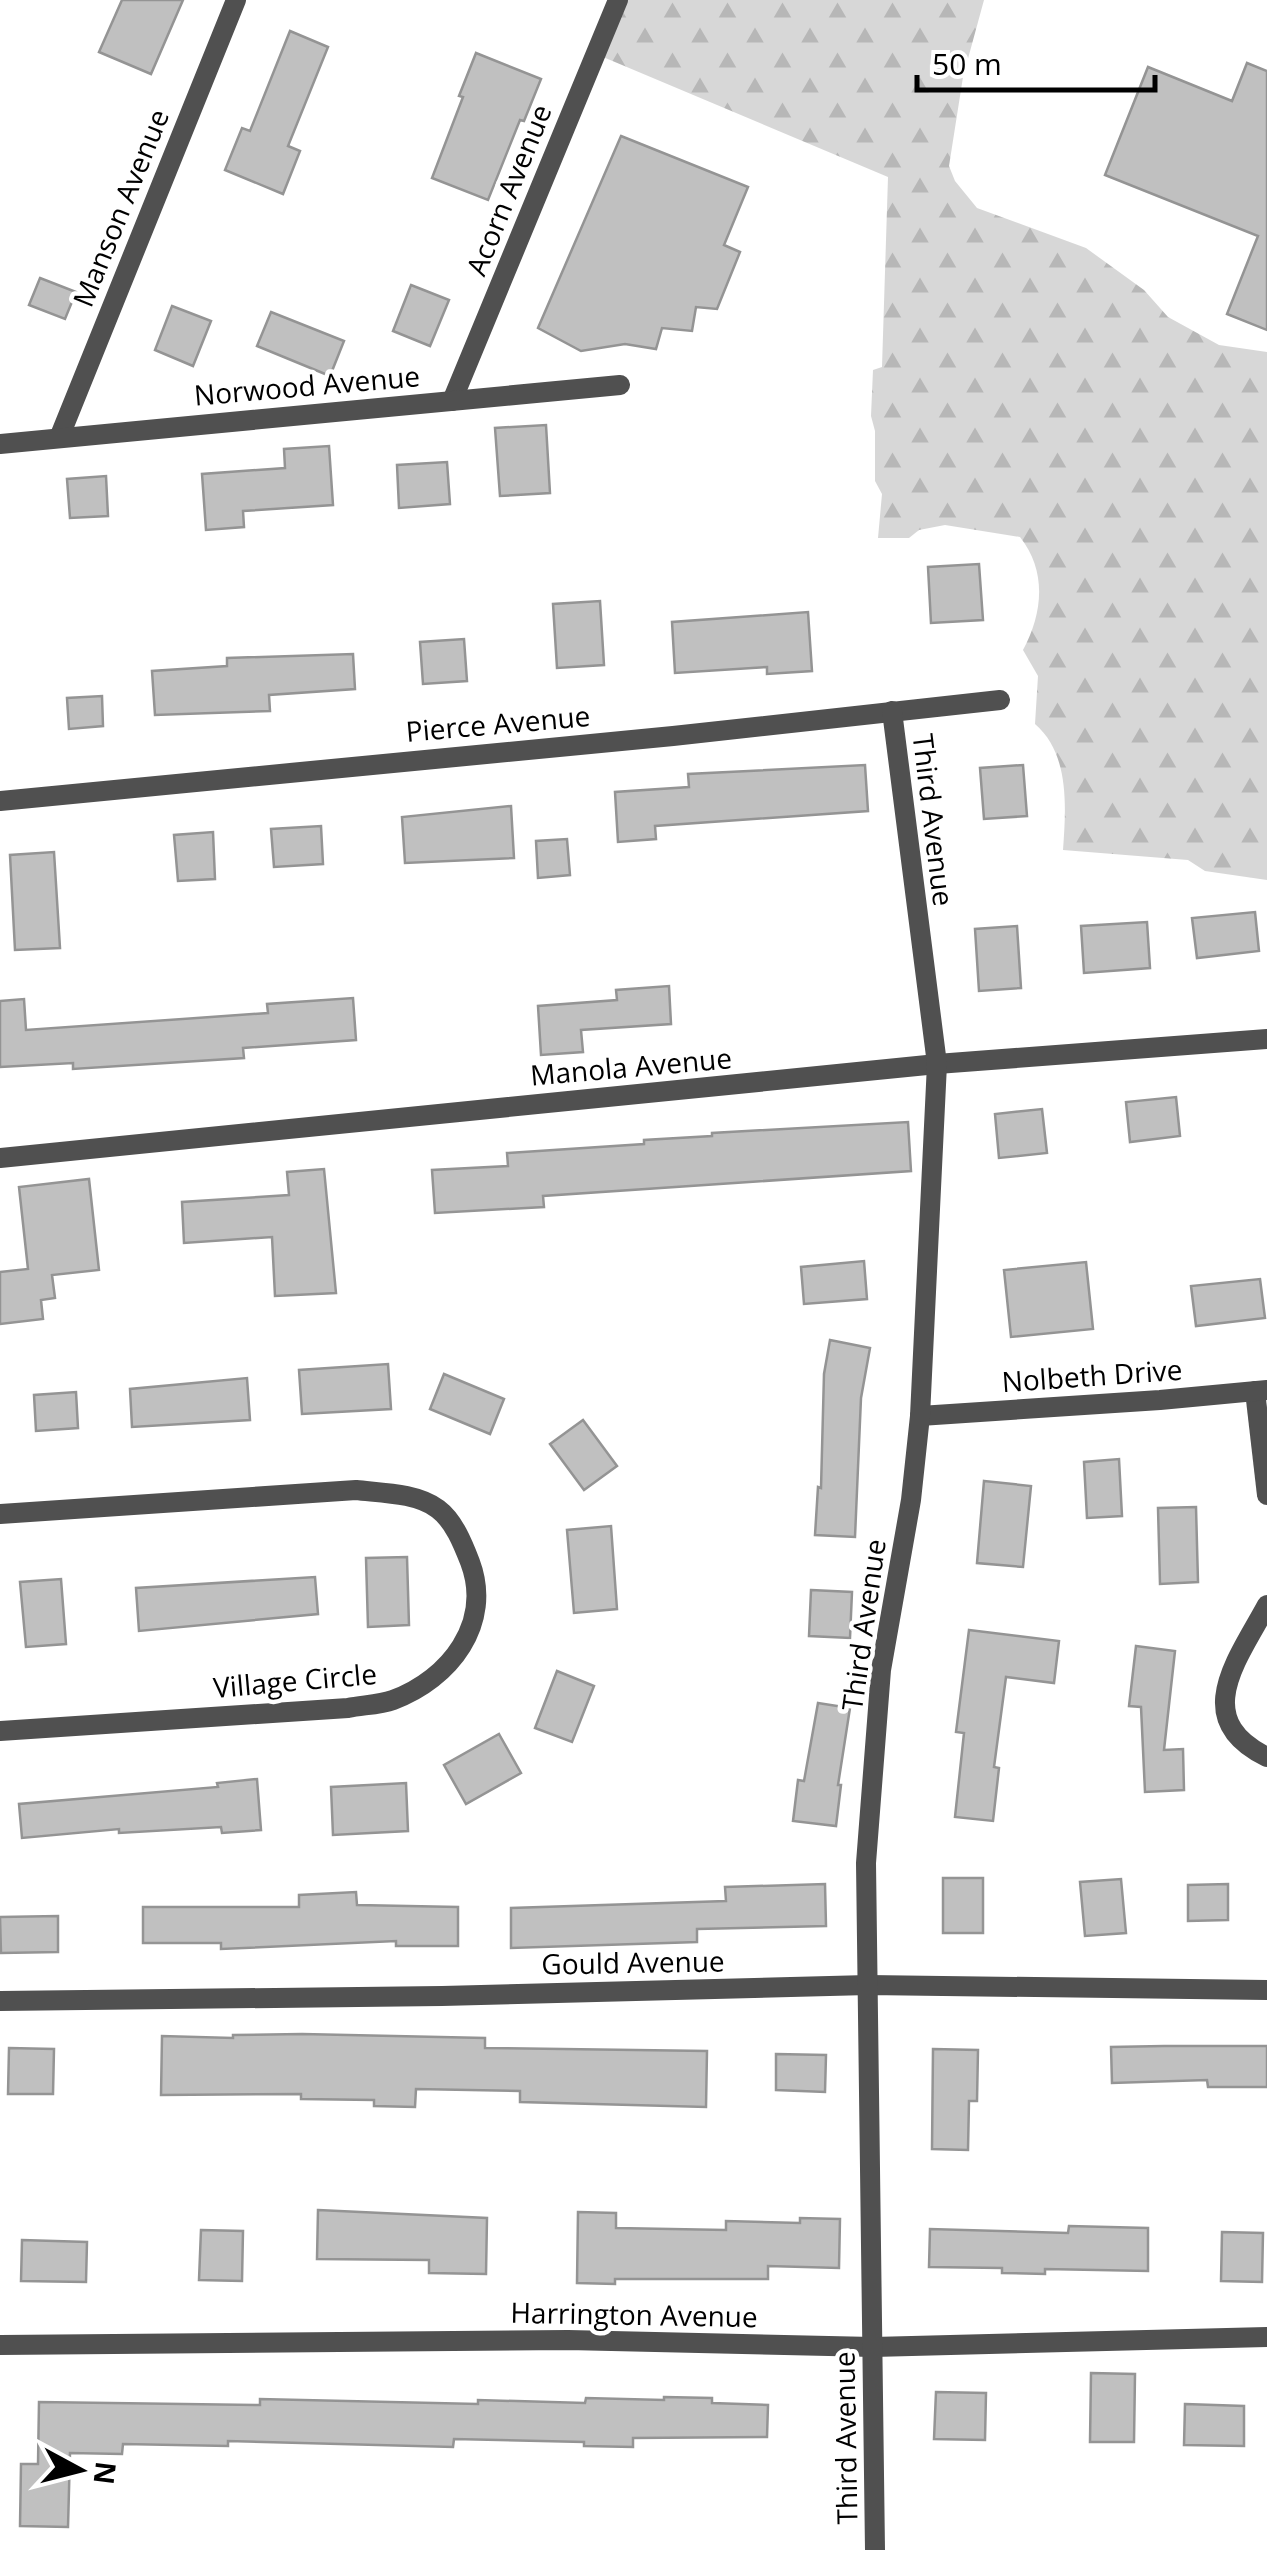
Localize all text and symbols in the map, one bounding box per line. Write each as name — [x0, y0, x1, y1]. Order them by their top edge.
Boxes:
scale bar — [917, 30, 1154, 92]
text: 50 m — [932, 43, 1002, 84]
street label: Acorn Avenue — [456, 98, 560, 281]
street label: Manson Avenue — [63, 103, 177, 312]
street label: Norwood Avenue — [192, 356, 421, 414]
street label: Pierce Avenue — [404, 696, 592, 750]
street label: Third Avenue — [905, 732, 963, 908]
street label: Manola Avenue — [529, 1038, 733, 1094]
street label: Nolbeth Drive — [1000, 1350, 1183, 1400]
street label: Third Avenue — [832, 1537, 894, 1713]
street label: Village Circle — [212, 1654, 378, 1706]
street label: Gould Avenue — [541, 1941, 725, 1983]
street label: Harrington Avenue — [510, 2293, 758, 2335]
street label: Third Avenue — [824, 2351, 866, 2525]
north arrow — [30, 2420, 130, 2520]
text: N — [86, 2460, 126, 2487]

